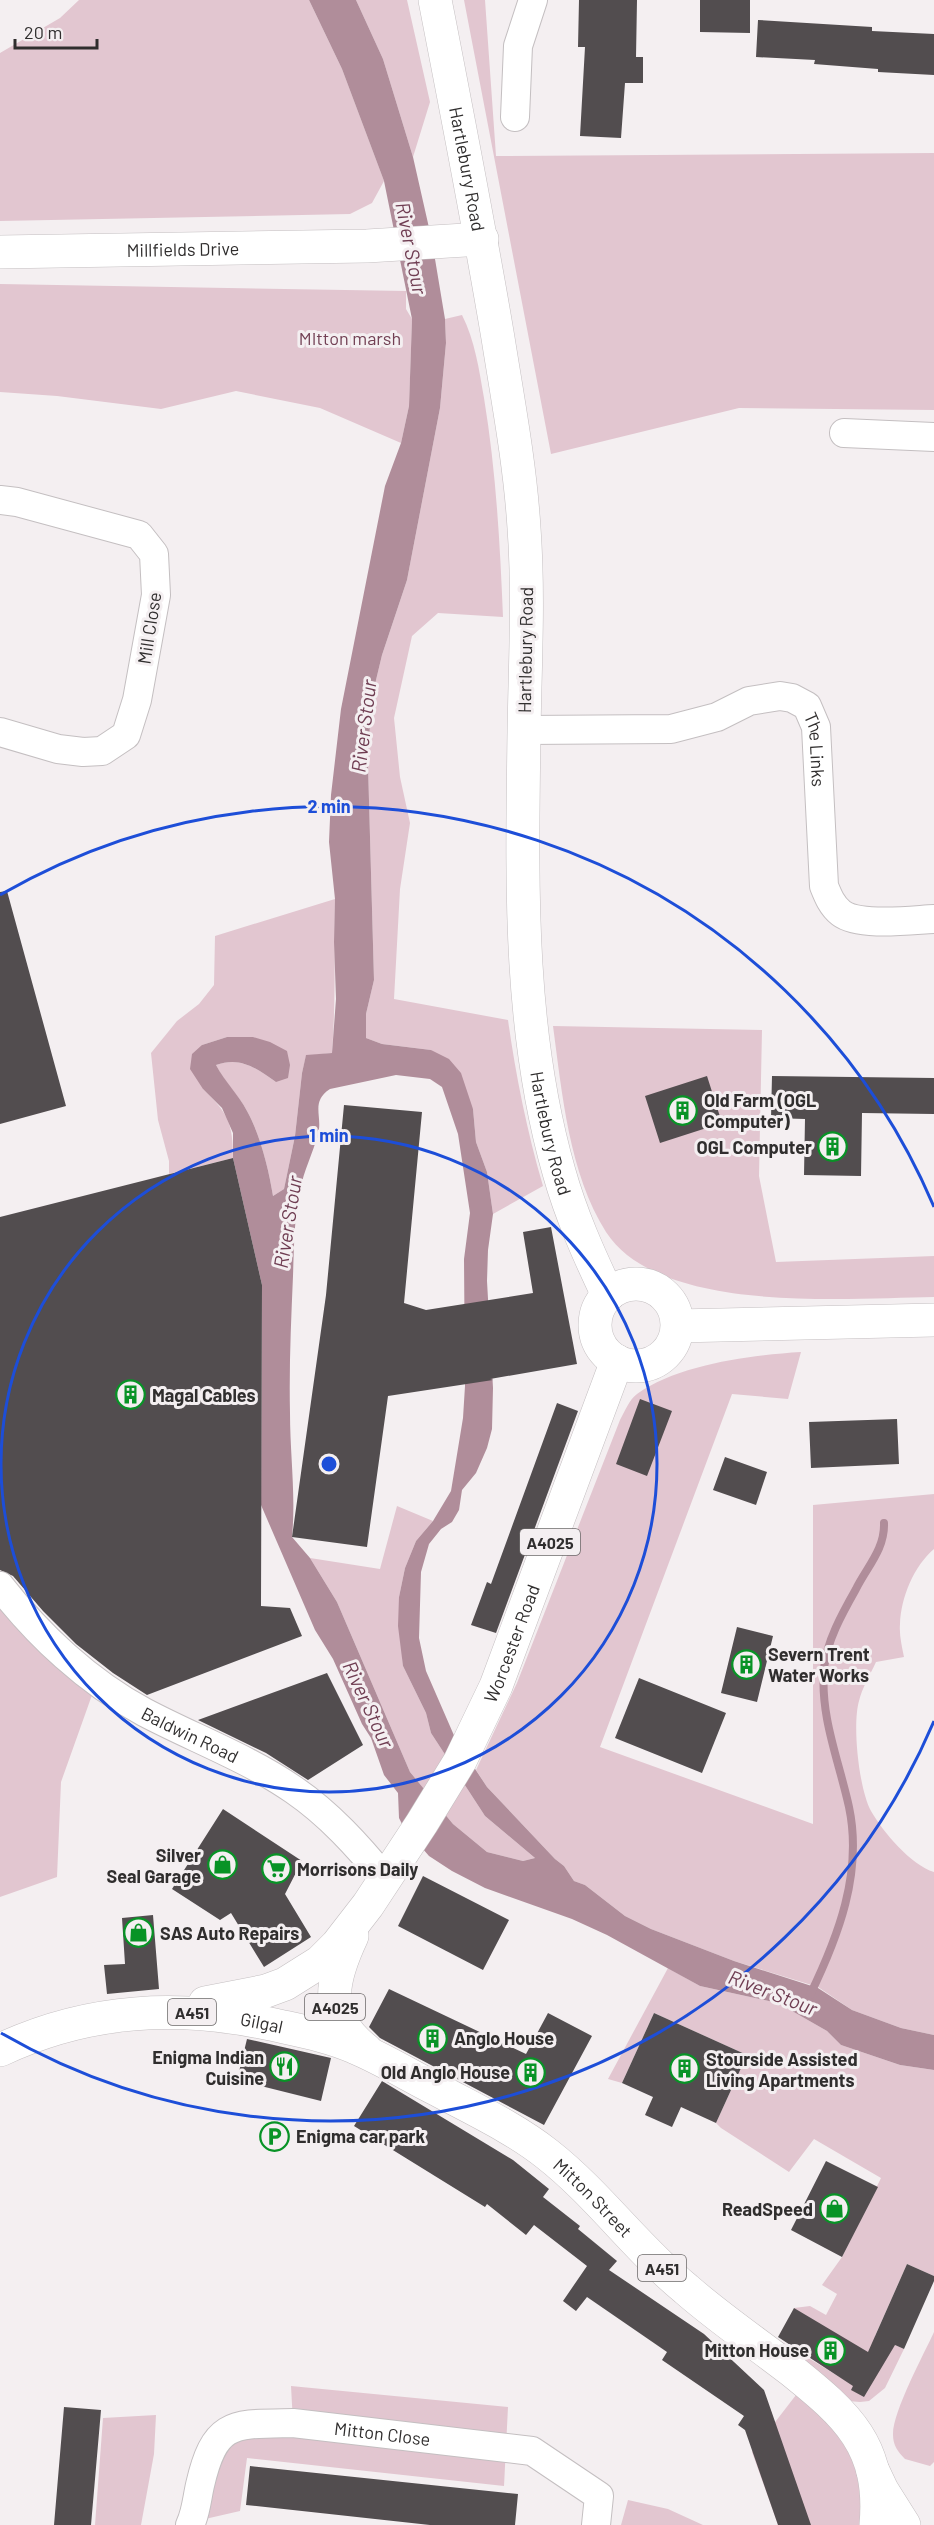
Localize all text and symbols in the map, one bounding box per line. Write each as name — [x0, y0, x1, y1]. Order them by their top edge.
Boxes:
scale bar — [15, 12, 98, 50]
text: 20 m — [24, 21, 62, 43]
street label: Hartlebury Road — [445, 105, 490, 233]
water label: River Stour — [391, 200, 433, 297]
street label: Millfields Drive — [126, 237, 240, 261]
park label: MItton marsh — [299, 327, 401, 349]
street label: Hartlebury Road — [513, 587, 537, 713]
street label: Mill Close — [132, 590, 166, 666]
water label: River Stour — [345, 677, 381, 774]
street label: The Links — [800, 709, 830, 787]
text: 2 min — [307, 795, 351, 817]
street label: Hartlebury Road — [526, 1070, 576, 1198]
place label: Old Farm (OGL Computer) — [704, 1089, 816, 1132]
building icon: Old Farm (OGL Computer) — [667, 1094, 699, 1126]
text: 1 min — [309, 1124, 349, 1146]
building icon: OGL Computer — [817, 1131, 849, 1163]
place label: OGL Computer — [696, 1136, 812, 1158]
water label: River Stour — [268, 1173, 306, 1270]
building icon: Magal Cables — [115, 1379, 147, 1411]
place label: Magal Cables — [152, 1384, 256, 1406]
centre of rings — [319, 1454, 339, 1474]
road number: A4025 — [520, 1529, 580, 1555]
street label: Worcester Road — [479, 1581, 544, 1706]
place label: Severn Trent Water Works — [768, 1643, 870, 1686]
building icon: Severn Trent Water Works — [731, 1648, 763, 1680]
water label: River Stour — [338, 1657, 400, 1752]
street label: Baldwin Road — [138, 1702, 242, 1767]
place label: Silver Seal Garage — [106, 1844, 201, 1887]
shop icon: Silver Seal Garage — [206, 1849, 238, 1881]
supermarket icon: Morrisons Daily — [260, 1853, 292, 1885]
place label: Morrisons Daily — [297, 1858, 418, 1880]
shop icon: SAS Auto Repairs — [123, 1917, 155, 1949]
place label: SAS Auto Repairs — [160, 1922, 299, 1944]
water label: River Stour — [725, 1964, 822, 2020]
road number: A4025 — [305, 1994, 365, 2020]
road number: A451 — [168, 1999, 216, 2025]
street label: Gilgal — [239, 2008, 285, 2037]
building icon: Anglo House — [417, 2022, 449, 2054]
place label: Anglo House — [454, 2027, 554, 2049]
place label: Enigma Indian Cuisine — [152, 2046, 264, 2089]
place label: Stourside Assisted Living Apartments — [706, 2048, 858, 2091]
restaurant icon: Enigma Indian Cuisine — [269, 2051, 301, 2083]
building icon: Stourside Assisted Living Apartments — [669, 2053, 701, 2085]
building icon: Old Anglo House — [515, 2056, 547, 2088]
place label: Old Anglo House — [381, 2061, 510, 2083]
parking icon: Enigma car park — [259, 2120, 291, 2152]
place label: Enigma car park — [296, 2125, 425, 2147]
street label: Mitton Street — [549, 2153, 637, 2242]
shop icon: ReadSpeed — [818, 2193, 850, 2225]
place label: ReadSpeed — [722, 2198, 813, 2220]
road number: A451 — [638, 2255, 686, 2281]
building icon: Mitton House — [814, 2334, 846, 2366]
place label: Mitton House — [705, 2339, 809, 2361]
street label: Mitton Close — [333, 2417, 432, 2450]

